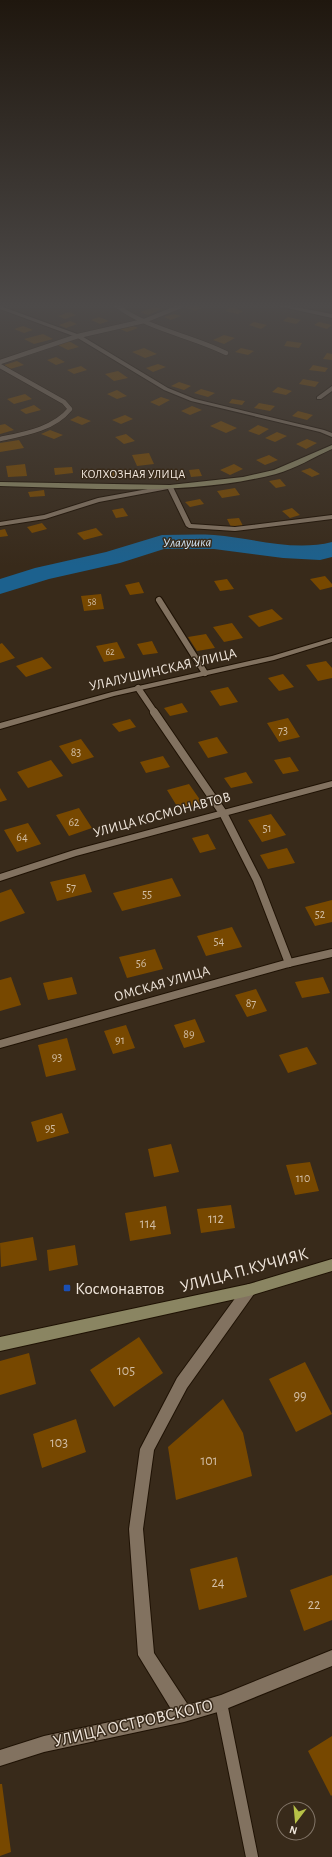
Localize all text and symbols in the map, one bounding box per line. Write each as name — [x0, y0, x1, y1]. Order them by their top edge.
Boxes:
street label: КОЛХОЗНАЯ УЛИЦА — [81, 468, 185, 480]
water label: Улалушка — [163, 536, 212, 550]
house number: 58 — [88, 597, 97, 607]
street label: УЛАЛУШИНСКАЯ УЛИЦА — [88, 646, 238, 694]
house number: 62 — [105, 647, 115, 657]
house number: 73 — [278, 724, 288, 736]
house number: 83 — [71, 746, 81, 758]
street label: УЛИЦА КОСМОНАВТОВ — [92, 790, 232, 840]
house number: 62 — [68, 816, 80, 828]
house number: 51 — [262, 822, 272, 834]
house number: 64 — [16, 831, 28, 843]
house number: 57 — [66, 881, 76, 893]
house number: 55 — [142, 888, 152, 900]
house number: 52 — [315, 908, 326, 920]
house number: 54 — [214, 935, 225, 947]
house number: 56 — [136, 957, 147, 969]
street label: ОМСКАЯ УЛИЦА — [113, 964, 211, 1004]
house number: 87 — [246, 997, 256, 1009]
house number: 89 — [183, 1028, 195, 1040]
house number: 91 — [115, 1034, 125, 1046]
house number: 93 — [52, 1051, 62, 1063]
house number: 95 — [45, 1122, 55, 1134]
house number: 110 — [296, 1172, 310, 1184]
house number: 112 — [208, 1212, 224, 1226]
house number: 114 — [140, 1217, 156, 1231]
street label: УЛИЦА П.КУЧИЯК — [178, 1245, 310, 1295]
place label: Космонавтов — [75, 1280, 165, 1297]
marker: Космонавтов — [62, 1283, 72, 1293]
house number: 105 — [117, 1364, 135, 1378]
house number: 99 — [293, 1389, 307, 1403]
house number: 103 — [50, 1436, 68, 1450]
house number: 101 — [200, 1454, 218, 1468]
house number: 24 — [211, 1576, 225, 1590]
house number: 22 — [308, 1598, 320, 1612]
street label: УЛИЦА ОСТРОВСКОГО — [51, 1696, 215, 1750]
north arrow — [276, 1801, 316, 1841]
text: N — [288, 1824, 299, 1836]

